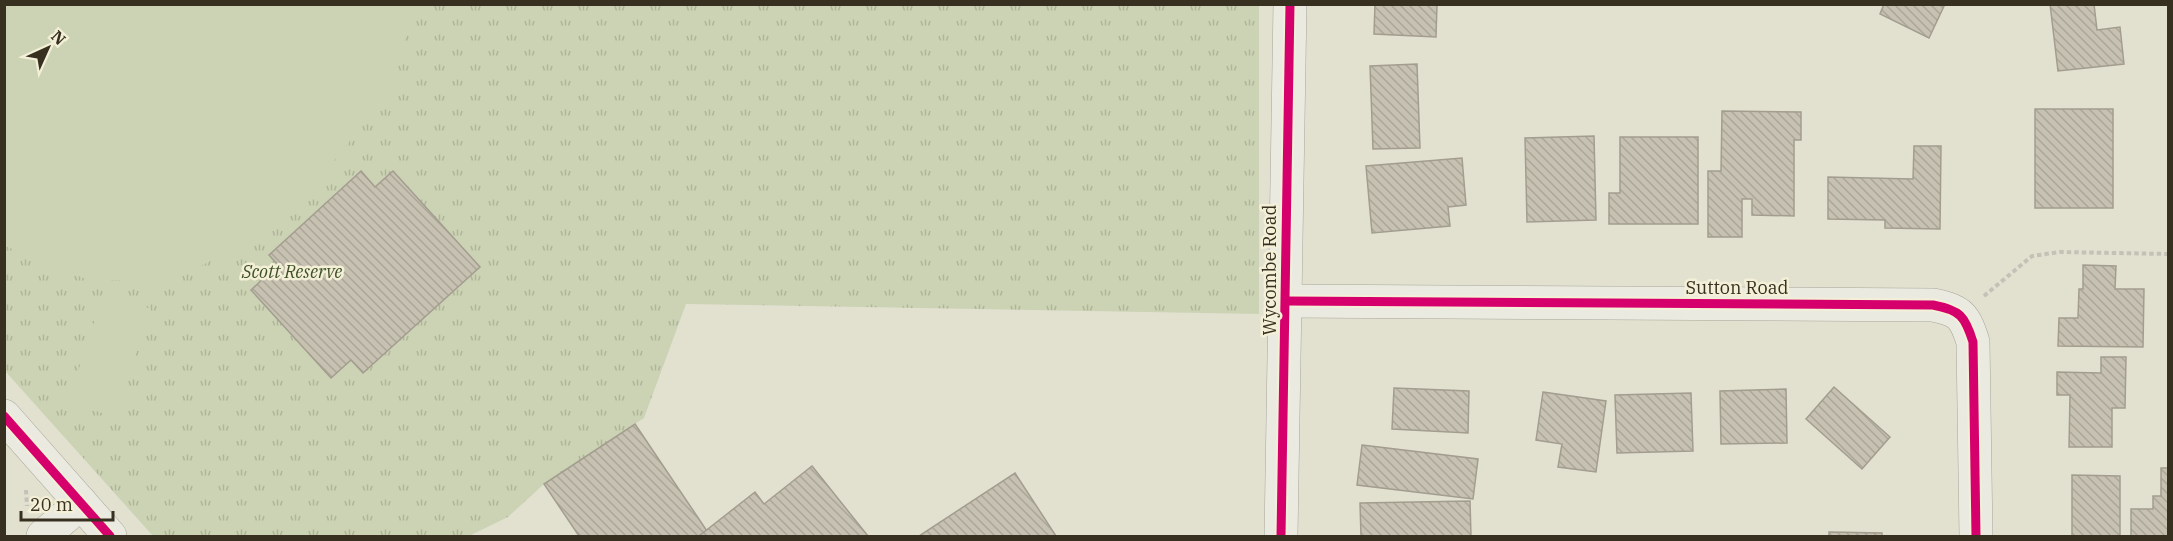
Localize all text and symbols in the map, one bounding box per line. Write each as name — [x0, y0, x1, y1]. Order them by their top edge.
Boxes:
north arrow — [18, 18, 78, 78]
text: N — [47, 26, 70, 49]
street label: Wycombe Road — [1258, 205, 1281, 335]
park label: Scott Reserve — [241, 260, 342, 283]
street label: Sutton Road — [1685, 276, 1789, 299]
scale bar — [21, 484, 112, 522]
text: 20 m — [30, 493, 73, 516]

